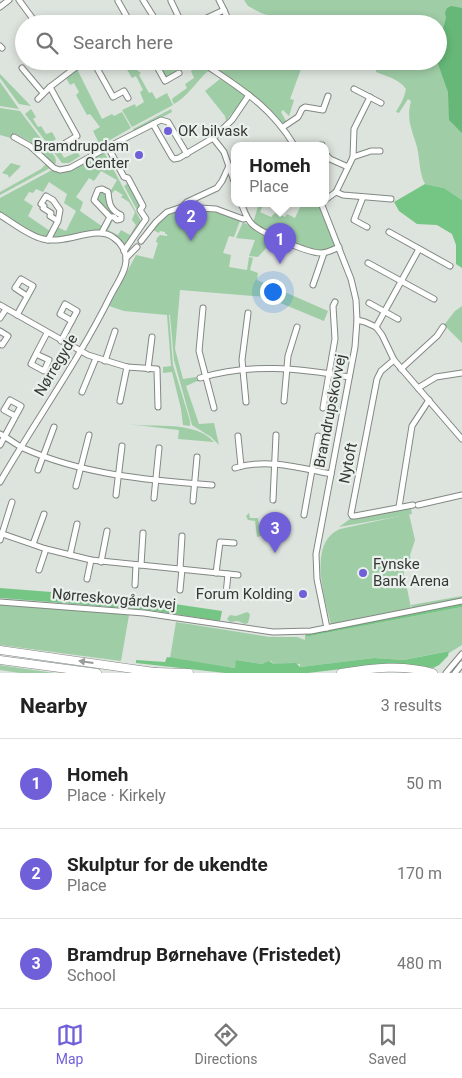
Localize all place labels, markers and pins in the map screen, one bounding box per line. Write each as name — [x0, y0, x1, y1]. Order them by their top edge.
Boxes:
place label: OK bilvask — [178, 122, 248, 140]
marker: OK bilvask — [162, 125, 174, 137]
place label: Bramdrupdam Center — [34, 137, 129, 172]
marker: Bramdrupdam Center — [133, 149, 145, 161]
pin: 2 — [175, 200, 207, 241]
pin: 1 — [264, 223, 296, 264]
pin: 3 — [259, 512, 291, 553]
place label: Fynske Bank Arena — [373, 555, 449, 590]
marker: Fynske Bank Arena — [357, 567, 369, 579]
place label: Forum Kolding — [196, 585, 293, 603]
marker: Forum Kolding — [297, 588, 309, 600]

